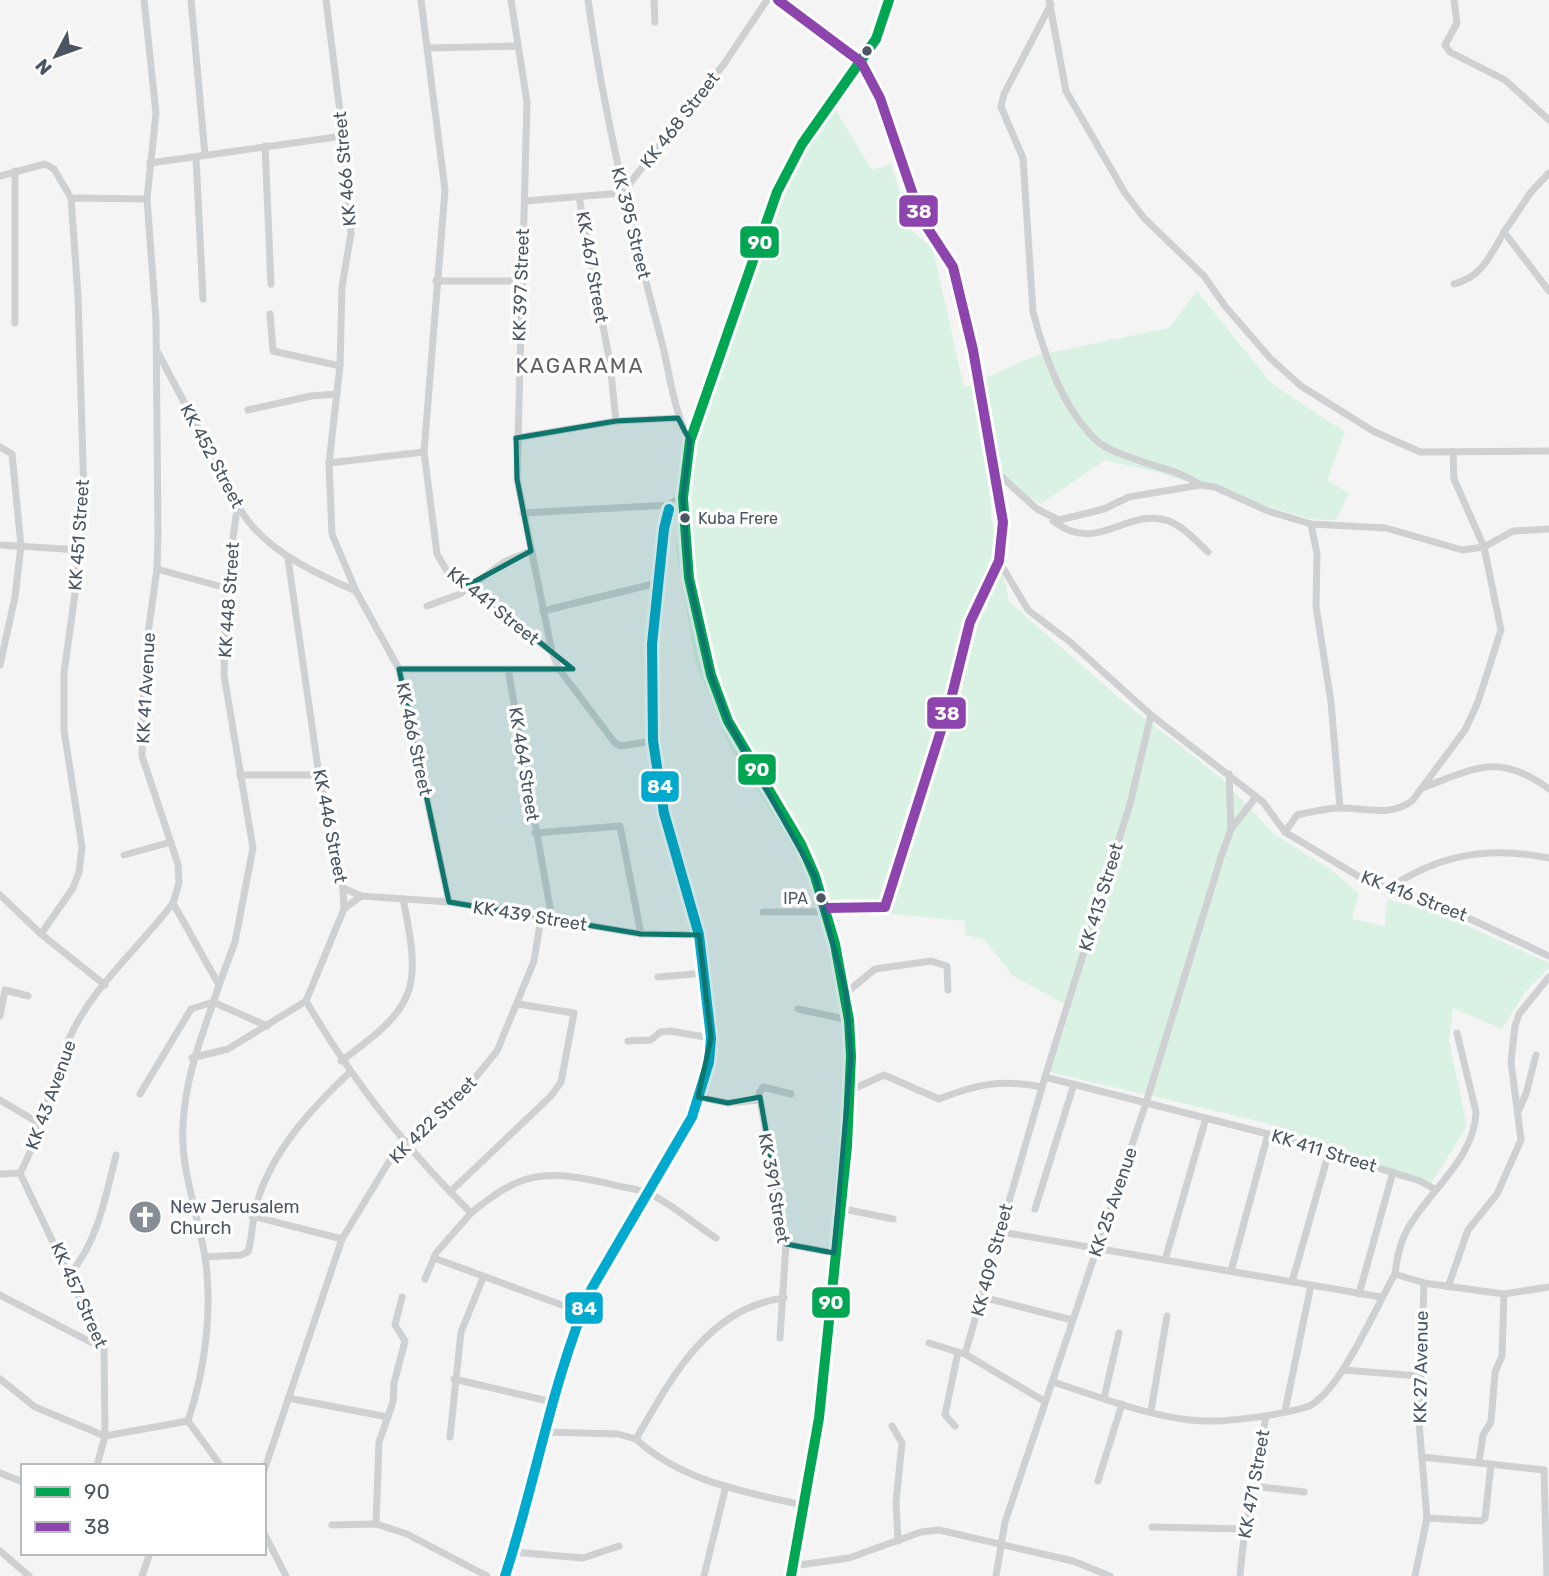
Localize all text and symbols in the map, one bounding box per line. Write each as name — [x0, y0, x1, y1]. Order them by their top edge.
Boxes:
north arrow — [21, 21, 91, 91]
unlabelled marker — [860, 44, 874, 58]
text: N — [30, 54, 57, 80]
street label: KK 468 Street — [636, 68, 724, 172]
street label: KK 466 Street — [329, 111, 361, 227]
street label: KK 395 Street — [606, 165, 656, 281]
line badge: 38 — [898, 194, 939, 228]
text: 38 — [906, 200, 932, 223]
street label: KK 467 Street — [571, 209, 613, 325]
line badge: 90 — [739, 225, 780, 259]
street label: KK 397 Street — [508, 228, 534, 342]
text: 90 — [747, 231, 773, 254]
district label: KAGARAMA — [515, 353, 645, 378]
street label: KK 452 Street — [175, 400, 249, 512]
street label: KK 451 Street — [64, 479, 94, 591]
place label: Kuba Frere — [698, 509, 778, 528]
marker: Kuba Frere — [678, 511, 692, 525]
street label: KK 448 Street — [214, 541, 244, 659]
street label: KK 441 Street — [443, 562, 543, 650]
street label: KK 41 Avenue — [132, 632, 160, 744]
street label: KK 466 Street — [391, 680, 437, 798]
line badge: 38 — [926, 696, 967, 730]
text: 38 — [934, 702, 960, 725]
street label: KK 464 Street — [504, 705, 544, 823]
line badge: 90 — [737, 753, 777, 786]
text: 90 — [744, 758, 770, 781]
street label: KK 446 Street — [308, 767, 352, 885]
line badge: 84 — [640, 770, 680, 803]
text: 84 — [647, 775, 673, 798]
street label: KK 413 Street — [1074, 840, 1128, 954]
street label: KK 416 Street — [1358, 866, 1470, 926]
place label: IPA — [783, 889, 808, 908]
marker: IPA — [814, 891, 828, 905]
street label: KK 439 Street — [471, 896, 589, 936]
street label: KK 43 Avenue — [21, 1037, 81, 1153]
street label: KK 422 Street — [385, 1072, 481, 1168]
street label: KK 411 Street — [1269, 1125, 1379, 1177]
street label: KK 391 Street — [753, 1131, 795, 1245]
street label: KK 25 Avenue — [1084, 1144, 1142, 1260]
place label: New Jerusalem Church — [170, 1196, 300, 1239]
church icon: New Jerusalem Church — [126, 1198, 164, 1236]
street label: KK 409 Street — [966, 1201, 1018, 1319]
street label: KK 457 Street — [46, 1239, 112, 1351]
line badge: 90 — [811, 1286, 851, 1319]
line badge: 84 — [564, 1291, 604, 1325]
text: 90 — [818, 1291, 844, 1314]
text: 84 — [571, 1297, 597, 1320]
street label: KK 27 Avenue — [1409, 1310, 1433, 1424]
street label: KK 471 Street — [1234, 1428, 1274, 1540]
legend — [21, 1464, 266, 1555]
text: 90 — [84, 1479, 110, 1504]
text: 38 — [84, 1514, 110, 1539]

